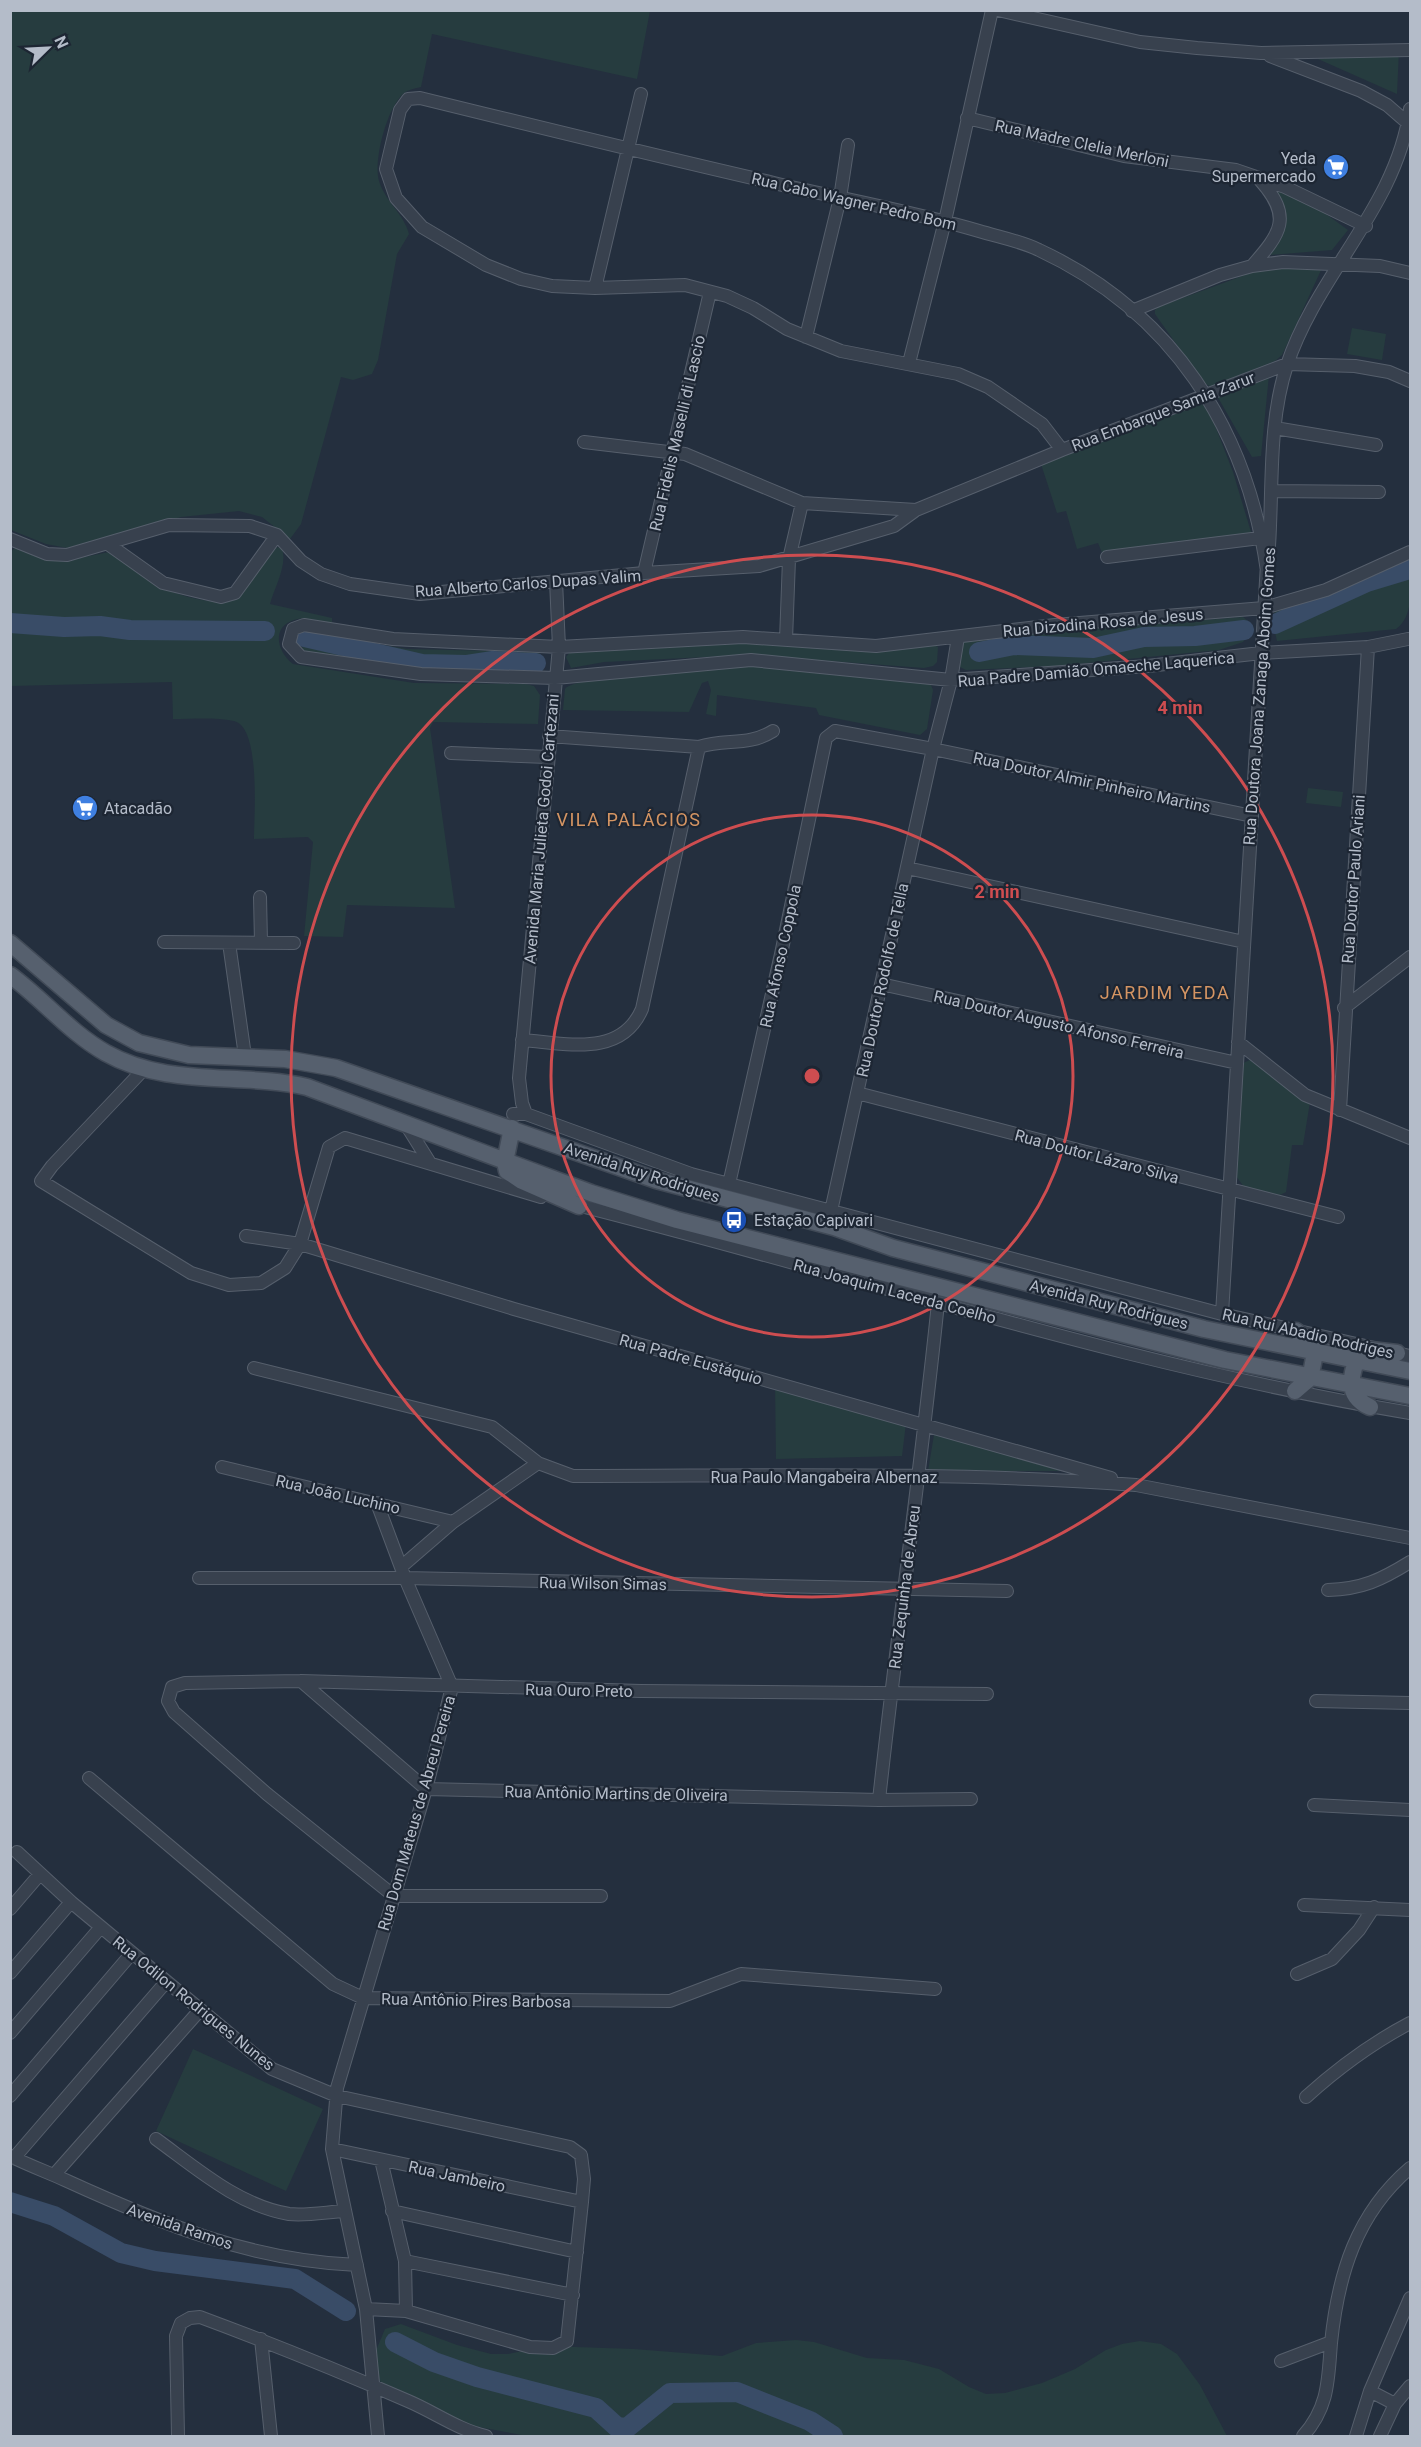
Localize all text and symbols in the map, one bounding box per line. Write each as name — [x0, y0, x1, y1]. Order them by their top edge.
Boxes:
north arrow — [18, 18, 78, 78]
text: N — [50, 33, 72, 51]
street label: Rua Madre Clelia Merloni — [993, 116, 1171, 171]
place label: Yeda Supermercado — [1212, 149, 1316, 186]
supermarket icon: Yeda Supermercado — [1321, 152, 1351, 182]
street label: Rua Cabo Wagner Pedro Bom — [750, 169, 958, 234]
street label: Rua Fidelis Maselli di Lascio — [646, 333, 709, 533]
street label: Rua Embarque Samia Zarur — [1069, 368, 1258, 455]
street label: Rua Doutora Joana Zanaga Aboim Gomes — [1240, 546, 1279, 846]
street label: Rua Alberto Carlos Dupas Valim — [414, 566, 642, 601]
street label: Rua Dizodina Rosa de Jesus — [1002, 604, 1204, 641]
street label: Rua Padre Damião Omaeche Laquerica — [957, 648, 1235, 691]
street label: Avenida Maria Julieta Godoi Cartezani — [520, 693, 563, 965]
text: 4 min — [1157, 697, 1203, 718]
street label: Rua Doutor Almir Pinheiro Martins — [972, 748, 1212, 817]
supermarket icon: Atacadão — [70, 793, 100, 823]
street label: Rua Doutor Paulo Ariani — [1338, 794, 1369, 964]
place label: Atacadão — [104, 799, 172, 818]
district label: VILA PALÁCIOS — [557, 809, 702, 830]
street label: Rua Doutor Rodolfo de Tella — [853, 881, 912, 1079]
text: 2 min — [974, 881, 1020, 902]
street label: Rua Afonso Coppola — [756, 883, 805, 1029]
district label: JARDIM YEDA — [1100, 982, 1230, 1003]
street label: Rua Doutor Augusto Afonso Ferreira — [932, 986, 1186, 1063]
centre of rings — [802, 1066, 822, 1086]
street label: Rua Doutor Lázaro Silva — [1013, 1125, 1181, 1188]
street label: Avenida Ruy Rodrigues — [562, 1138, 722, 1207]
bus stop icon: Estação Capivari — [719, 1205, 749, 1235]
place label: Estação Capivari — [754, 1211, 873, 1230]
street label: Rua Joaquim Lacerda Coelho — [792, 1255, 998, 1328]
street label: Avenida Ruy Rodrigues — [1028, 1276, 1190, 1333]
street label: Rua Rui Abadio Rodriges — [1220, 1305, 1395, 1362]
street label: Rua Padre Eustáquio — [617, 1330, 764, 1389]
street label: Rua Paulo Mangabeira Albernaz — [711, 1468, 938, 1487]
street label: Rua João Luchino — [274, 1471, 402, 1518]
street label: Rua Zequinha de Abreu — [885, 1504, 924, 1670]
street label: Rua Wilson Simas — [539, 1573, 667, 1594]
street label: Rua Ouro Preto — [525, 1680, 633, 1701]
street label: Rua Dom Mateus de Abreu Pereira — [374, 1693, 459, 1933]
street label: Rua Antônio Martins de Oliveira — [504, 1782, 728, 1805]
street label: Rua Odilon Rodrigues Nunes — [109, 1932, 278, 2075]
street label: Rua Antônio Pires Barbosa — [381, 1989, 571, 2012]
street label: Rua Jambeiro — [407, 2157, 507, 2196]
street label: Avenida Ramos — [124, 2199, 235, 2253]

